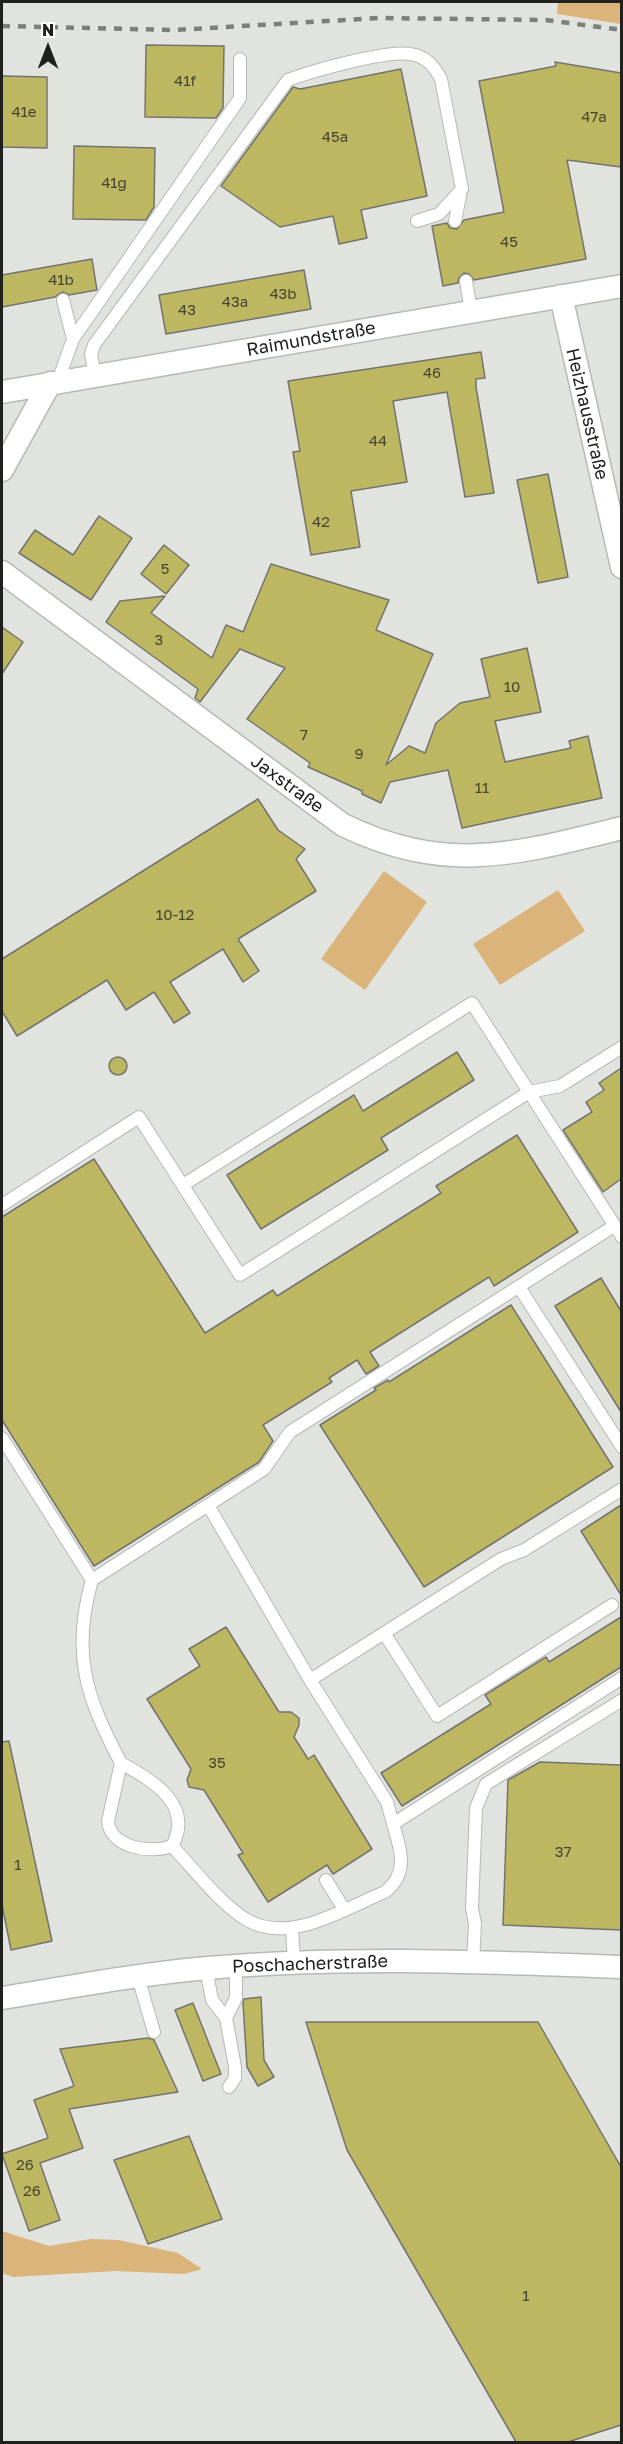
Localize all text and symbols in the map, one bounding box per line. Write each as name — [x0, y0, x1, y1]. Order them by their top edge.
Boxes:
north arrow — [18, 18, 78, 78]
text: N — [42, 20, 54, 40]
house number: 41f — [174, 72, 196, 90]
house number: 41e — [11, 103, 37, 121]
house number: 47a — [581, 108, 607, 126]
house number: 45a — [322, 128, 348, 146]
house number: 41g — [101, 174, 127, 192]
house number: 45 — [500, 233, 518, 251]
house number: 41b — [48, 271, 74, 289]
house number: 43b — [269, 285, 297, 303]
house number: 43a — [222, 293, 248, 311]
house number: 43 — [178, 301, 196, 319]
street label: Raimundstraße — [245, 317, 377, 361]
street label: Heizhausstraße — [561, 346, 613, 482]
house number: 46 — [423, 364, 441, 382]
house number: 44 — [369, 432, 387, 450]
house number: 42 — [312, 513, 330, 531]
house number: 5 — [161, 560, 169, 578]
house number: 3 — [155, 631, 163, 649]
house number: 10 — [504, 678, 520, 696]
house number: 7 — [300, 726, 308, 744]
house number: 9 — [354, 745, 364, 763]
street label: Jaxstraße — [246, 750, 328, 818]
house number: 11 — [475, 779, 489, 797]
house number: 10-12 — [156, 906, 194, 924]
house number: 35 — [208, 1754, 226, 1772]
house number: 37 — [555, 1843, 571, 1861]
house number: 1 — [14, 1856, 22, 1874]
street label: Poschacherstraße — [232, 1950, 388, 1978]
house number: 26 — [16, 2156, 34, 2174]
house number: 26 — [23, 2182, 41, 2200]
house number: 1 — [522, 2287, 530, 2305]

